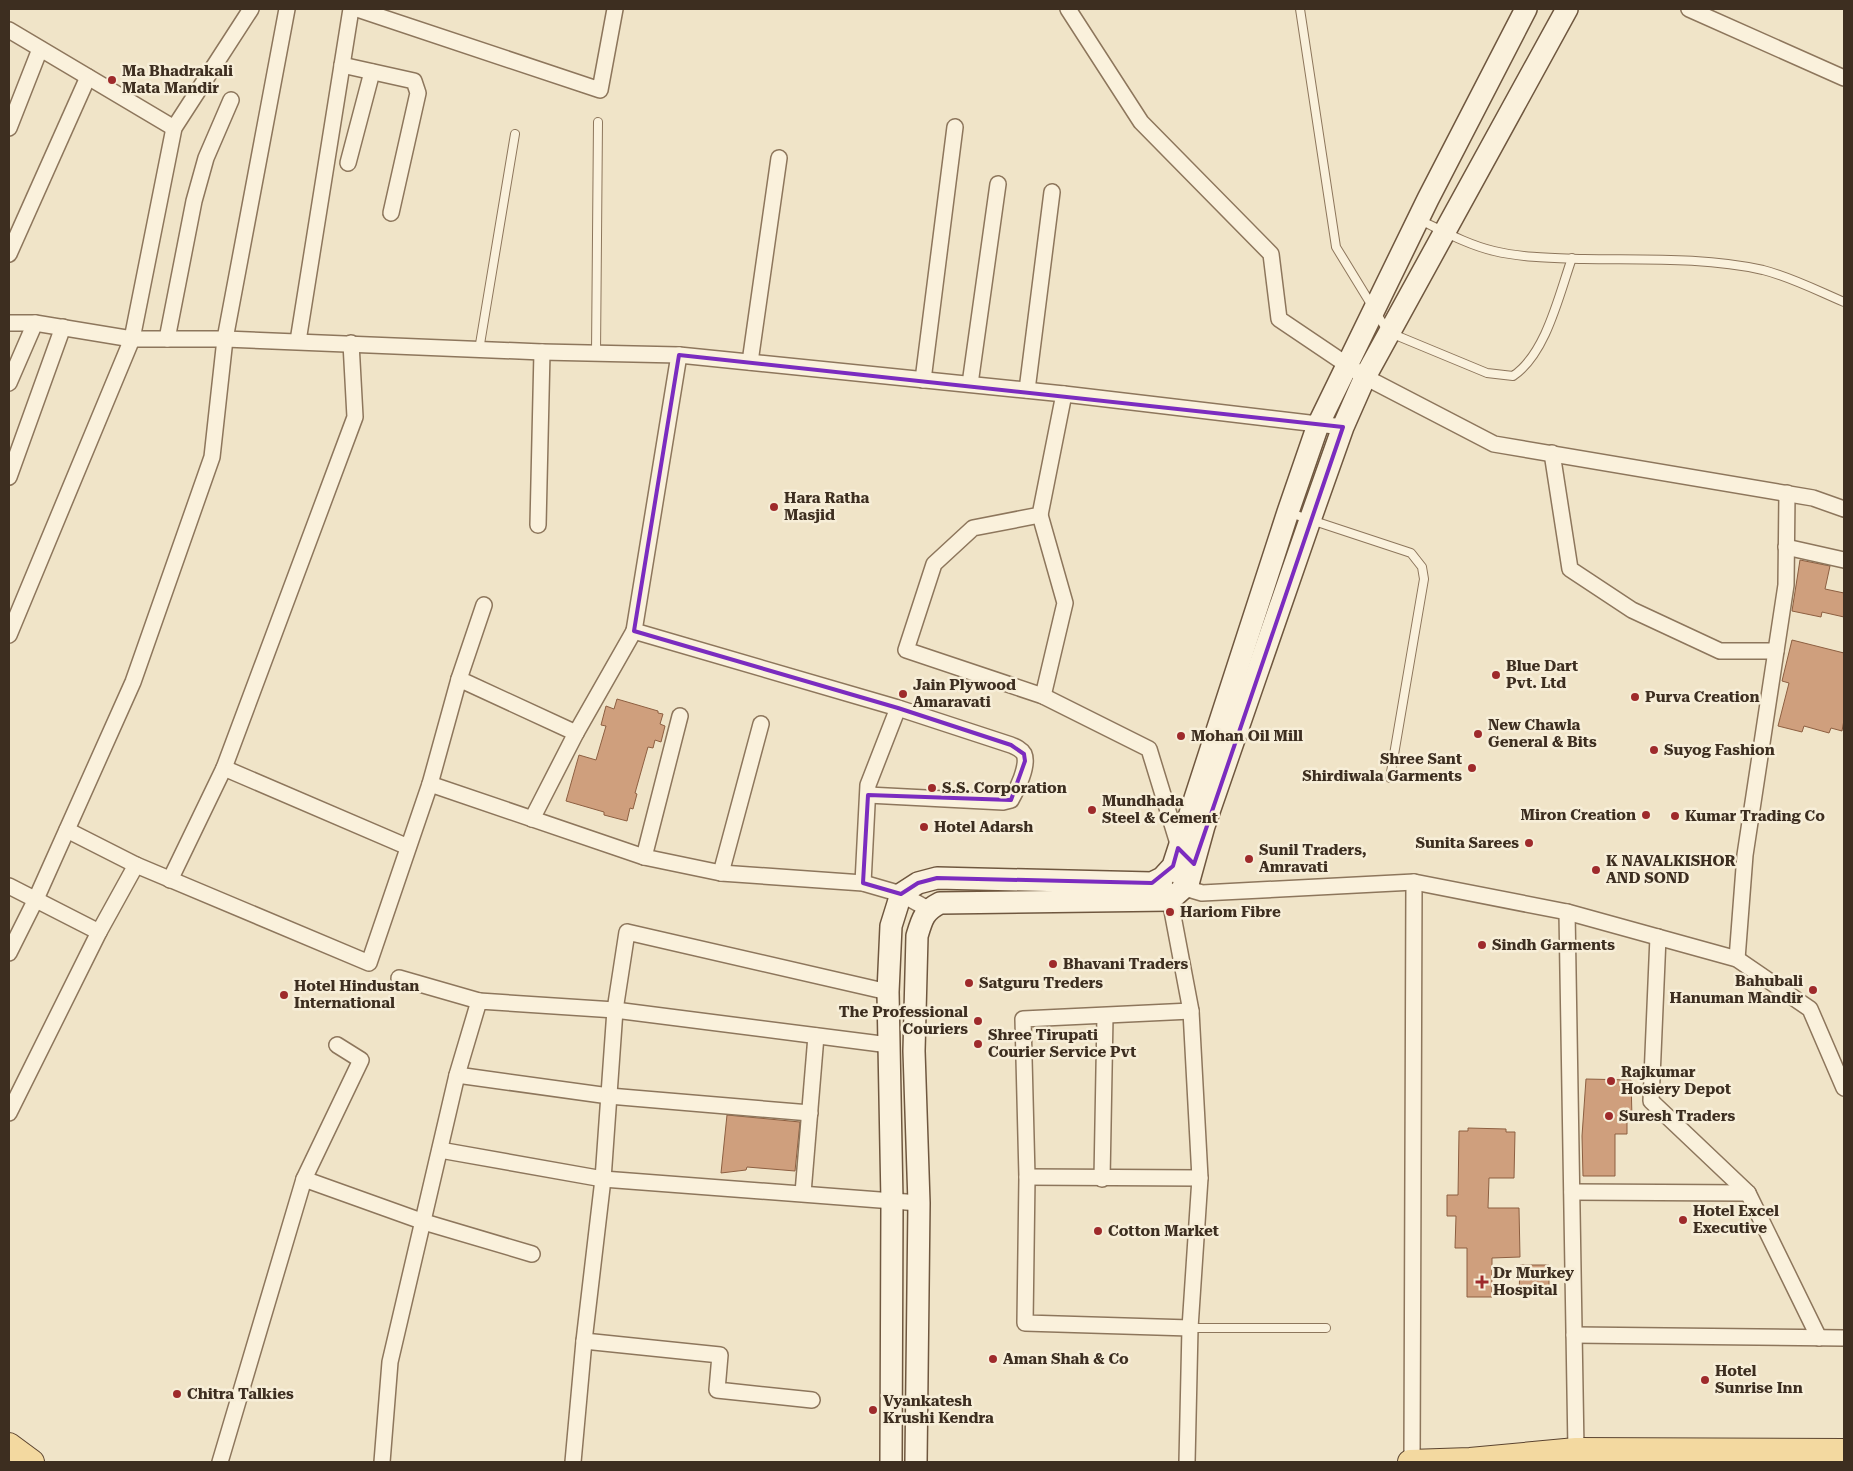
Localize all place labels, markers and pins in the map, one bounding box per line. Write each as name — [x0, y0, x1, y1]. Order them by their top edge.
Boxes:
place label: Ma Bhadrakali Mata Mandir — [122, 62, 233, 97]
marker: Ma Bhadrakali Mata Mandir — [106, 74, 118, 86]
place label: Hara Ratha Masjid — [784, 489, 869, 524]
marker: Hara Ratha Masjid — [768, 501, 780, 513]
place label: Blue Dart Pvt. Ltd — [1506, 657, 1578, 692]
marker: Blue Dart Pvt. Ltd — [1490, 669, 1502, 681]
place label: Jain Plywood Amaravati — [913, 676, 1016, 711]
marker: Jain Plywood Amaravati — [897, 688, 909, 700]
place label: Purva Creation — [1645, 688, 1759, 706]
marker: Purva Creation — [1629, 691, 1641, 703]
place label: New Chawla General & Bits — [1488, 716, 1597, 751]
place label: Mohan Oil Mill — [1191, 727, 1303, 745]
marker: New Chawla General & Bits — [1472, 728, 1484, 740]
marker: Mohan Oil Mill — [1175, 730, 1187, 742]
place label: Suyog Fashion — [1664, 741, 1775, 759]
marker: Suyog Fashion — [1648, 744, 1660, 756]
place label: Shree Sant Shirdiwala Garments — [1302, 750, 1462, 785]
marker: Shree Sant Shirdiwala Garments — [1466, 762, 1478, 774]
place label: S.S. Corporation — [942, 779, 1067, 797]
marker: S.S. Corporation — [926, 782, 938, 794]
place label: Mundhada Steel & Cement — [1102, 792, 1218, 827]
marker: Mundhada Steel & Cement — [1086, 804, 1098, 816]
place label: Miron Creation — [1521, 806, 1636, 824]
place label: Kumar Trading Co — [1685, 807, 1825, 825]
marker: Miron Creation — [1640, 809, 1652, 821]
marker: Kumar Trading Co — [1669, 810, 1681, 822]
place label: Hotel Adarsh — [934, 818, 1033, 836]
marker: Hotel Adarsh — [918, 821, 930, 833]
place label: Sunita Sarees — [1415, 834, 1519, 852]
marker: Sunita Sarees — [1523, 837, 1535, 849]
place label: Sunil Traders, Amravati — [1259, 841, 1367, 876]
place label: K NAVALKISHOR AND SOND — [1606, 852, 1736, 887]
marker: Sunil Traders, Amravati — [1243, 853, 1255, 865]
marker: K NAVALKISHOR AND SOND — [1590, 864, 1602, 876]
place label: Hariom Fibre — [1180, 903, 1281, 921]
marker: Hariom Fibre — [1164, 906, 1176, 918]
place label: Sindh Garments — [1492, 936, 1615, 954]
marker: Sindh Garments — [1476, 939, 1488, 951]
place label: Bhavani Traders — [1063, 955, 1189, 973]
marker: Bhavani Traders — [1047, 958, 1059, 970]
place label: Bahubali Hanuman Mandir — [1670, 972, 1803, 1007]
place label: Satguru Treders — [979, 974, 1103, 992]
place label: Hotel Hindustan International — [294, 977, 419, 1012]
marker: Satguru Treders — [963, 977, 975, 989]
marker: Bahubali Hanuman Mandir — [1807, 984, 1819, 996]
marker: Hotel Hindustan International — [278, 989, 290, 1001]
place label: The Professional Couriers — [839, 1003, 968, 1038]
marker: The Professional Couriers — [972, 1015, 984, 1027]
place label: Shree Tirupati Courier Service Pvt — [988, 1026, 1136, 1061]
marker: Shree Tirupati Courier Service Pvt — [972, 1038, 984, 1050]
place label: Rajkumar Hosiery Depot — [1621, 1063, 1731, 1098]
marker: Rajkumar Hosiery Depot — [1605, 1075, 1617, 1087]
place label: Suresh Traders — [1619, 1107, 1735, 1125]
marker: Suresh Traders — [1603, 1110, 1615, 1122]
place label: Hotel Excel Executive — [1693, 1202, 1779, 1237]
marker: Hotel Excel Executive — [1677, 1214, 1689, 1226]
place label: Cotton Market — [1108, 1222, 1219, 1240]
marker: Cotton Market — [1092, 1225, 1104, 1237]
place label: Dr Murkey Hospital — [1493, 1264, 1574, 1299]
marker: Dr Murkey Hospital — [1475, 1275, 1489, 1289]
place label: Aman Shah & Co — [1003, 1350, 1129, 1368]
marker: Aman Shah & Co — [987, 1353, 999, 1365]
place label: Hotel Sunrise Inn — [1715, 1362, 1803, 1397]
marker: Hotel Sunrise Inn — [1699, 1374, 1711, 1386]
place label: Chitra Talkies — [187, 1385, 294, 1403]
marker: Chitra Talkies — [171, 1388, 183, 1400]
place label: Vyankatesh Krushi Kendra — [883, 1392, 994, 1427]
marker: Vyankatesh Krushi Kendra — [867, 1404, 879, 1416]

